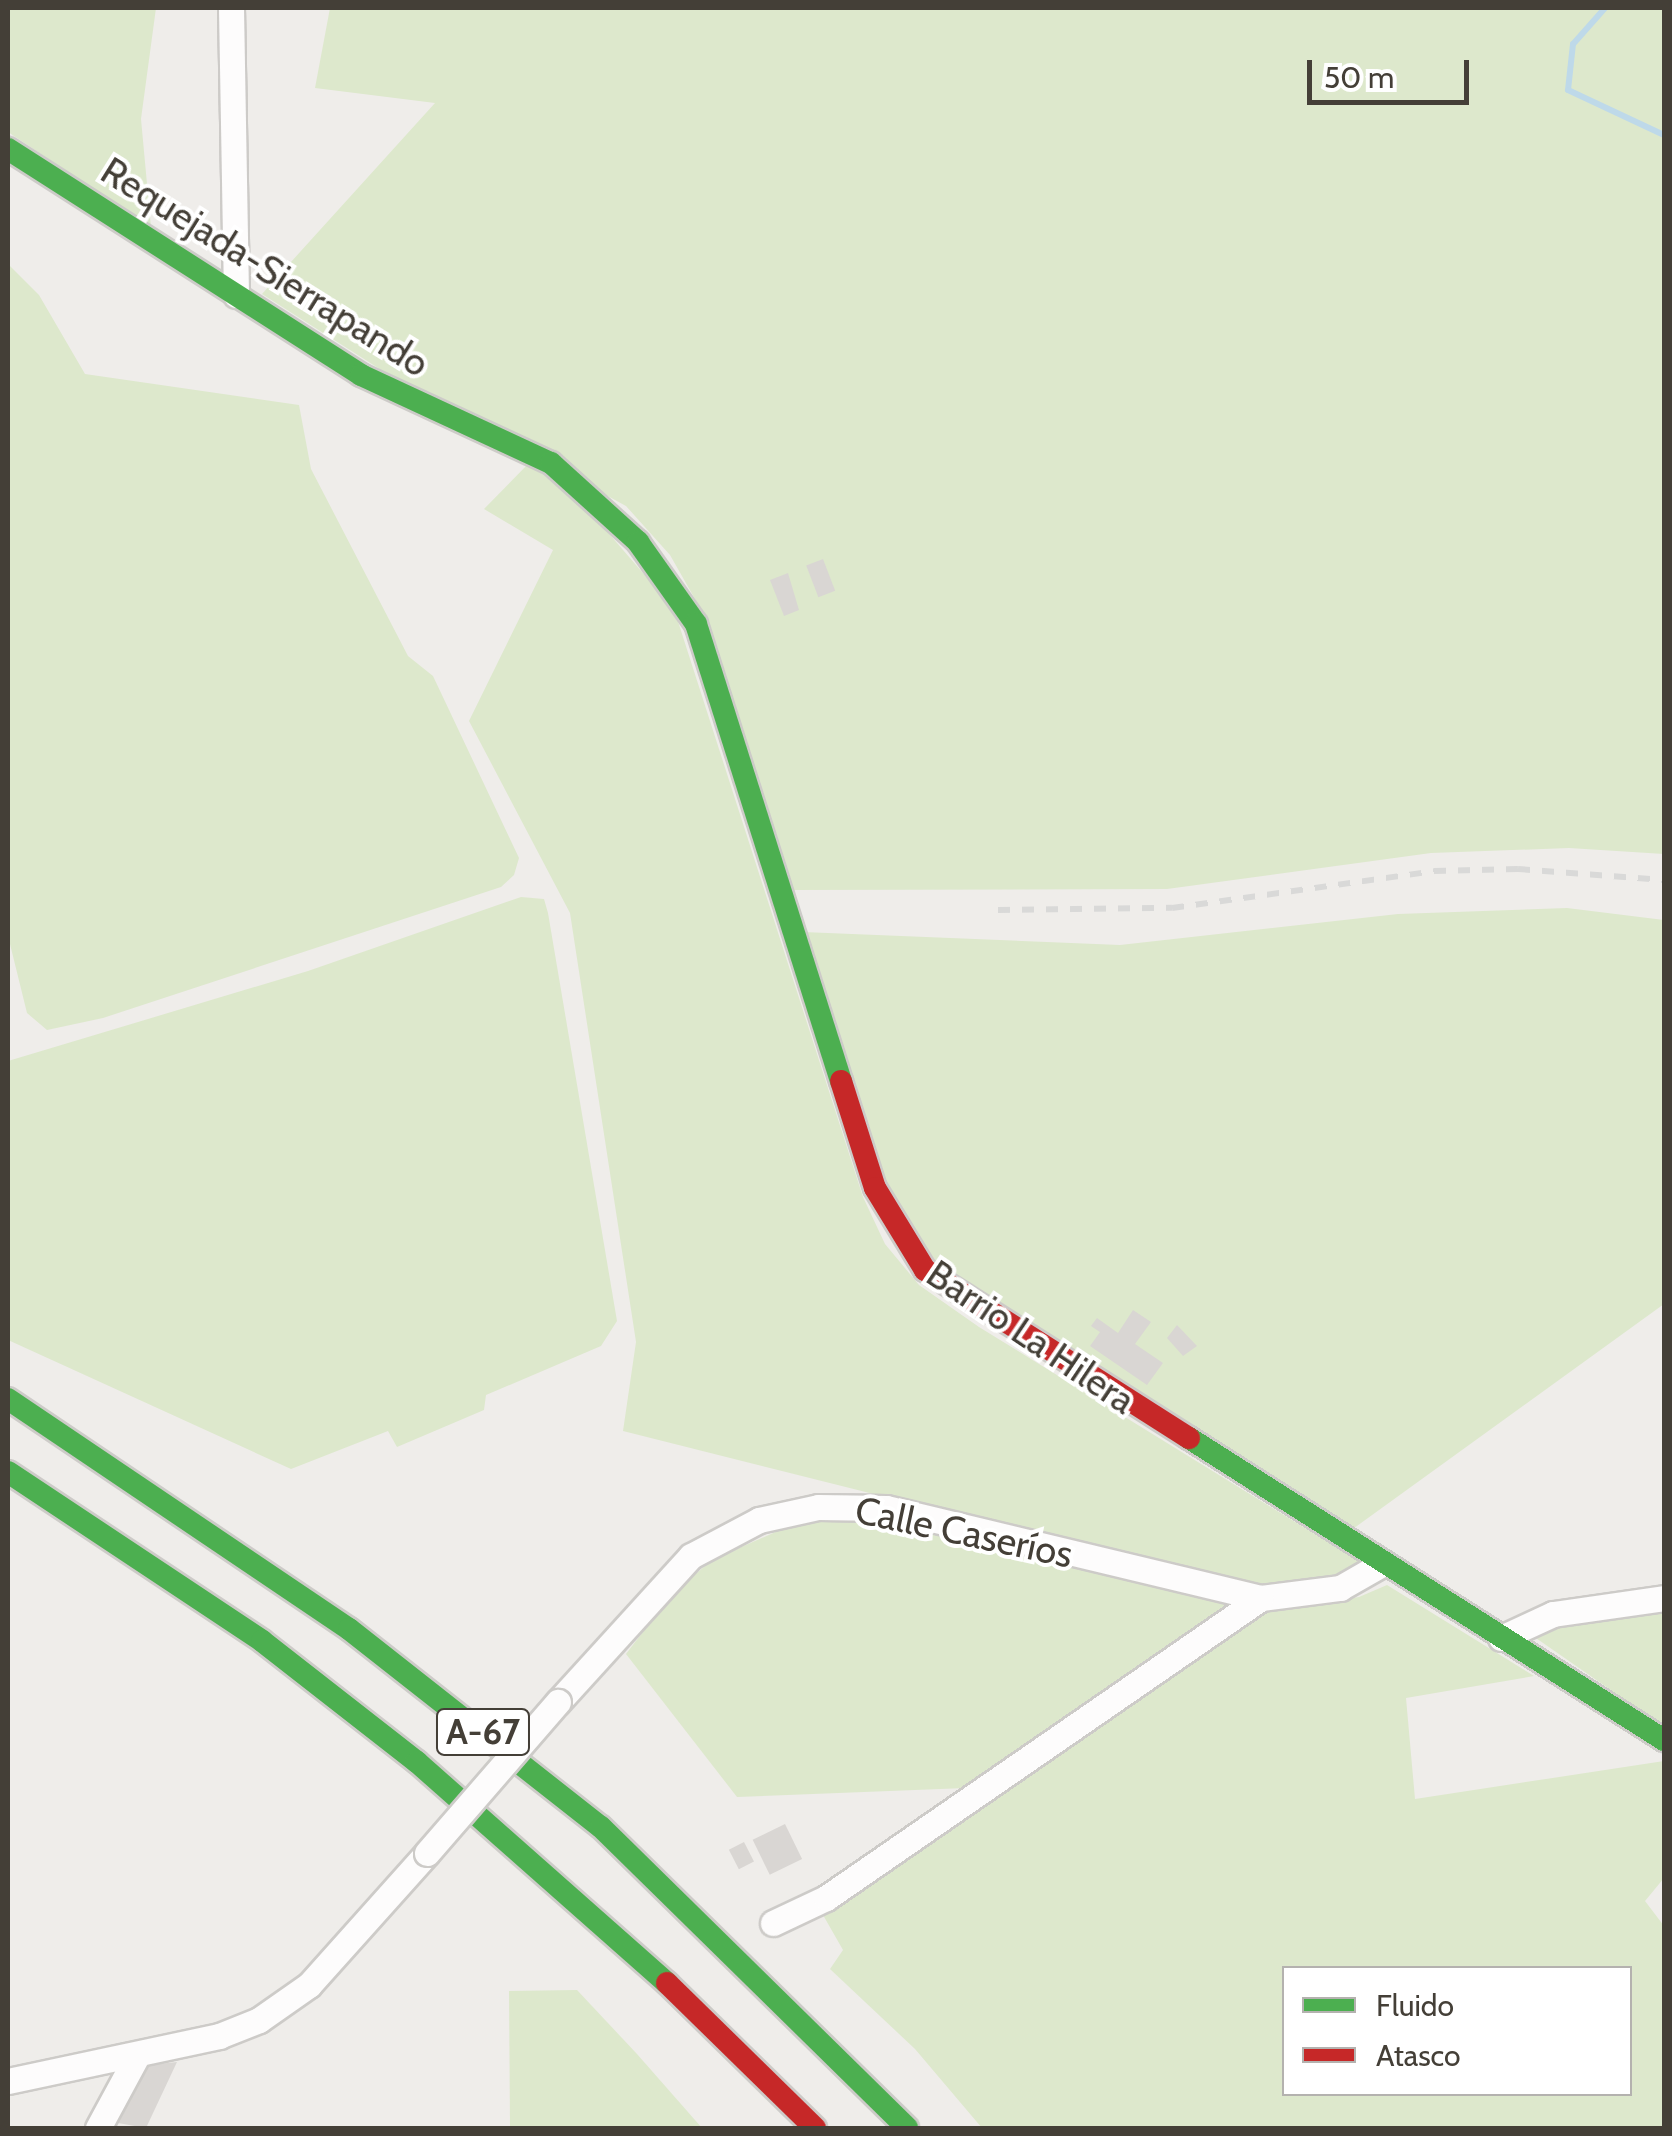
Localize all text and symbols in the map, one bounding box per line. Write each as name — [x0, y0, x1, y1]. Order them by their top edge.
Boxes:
scale bar — [1312, 40, 1474, 102]
text: 50 m — [1324, 59, 1394, 96]
street label: Requejada-Sierrapando — [93, 148, 437, 386]
street label: Barrio La Hilera — [918, 1251, 1144, 1423]
street label: Calle Caseríos — [851, 1487, 1077, 1577]
road number: A-67 — [436, 1702, 530, 1762]
legend — [1282, 1966, 1632, 2096]
text: Fluido — [1376, 1987, 1454, 2024]
text: Atasco — [1376, 2037, 1461, 2074]

